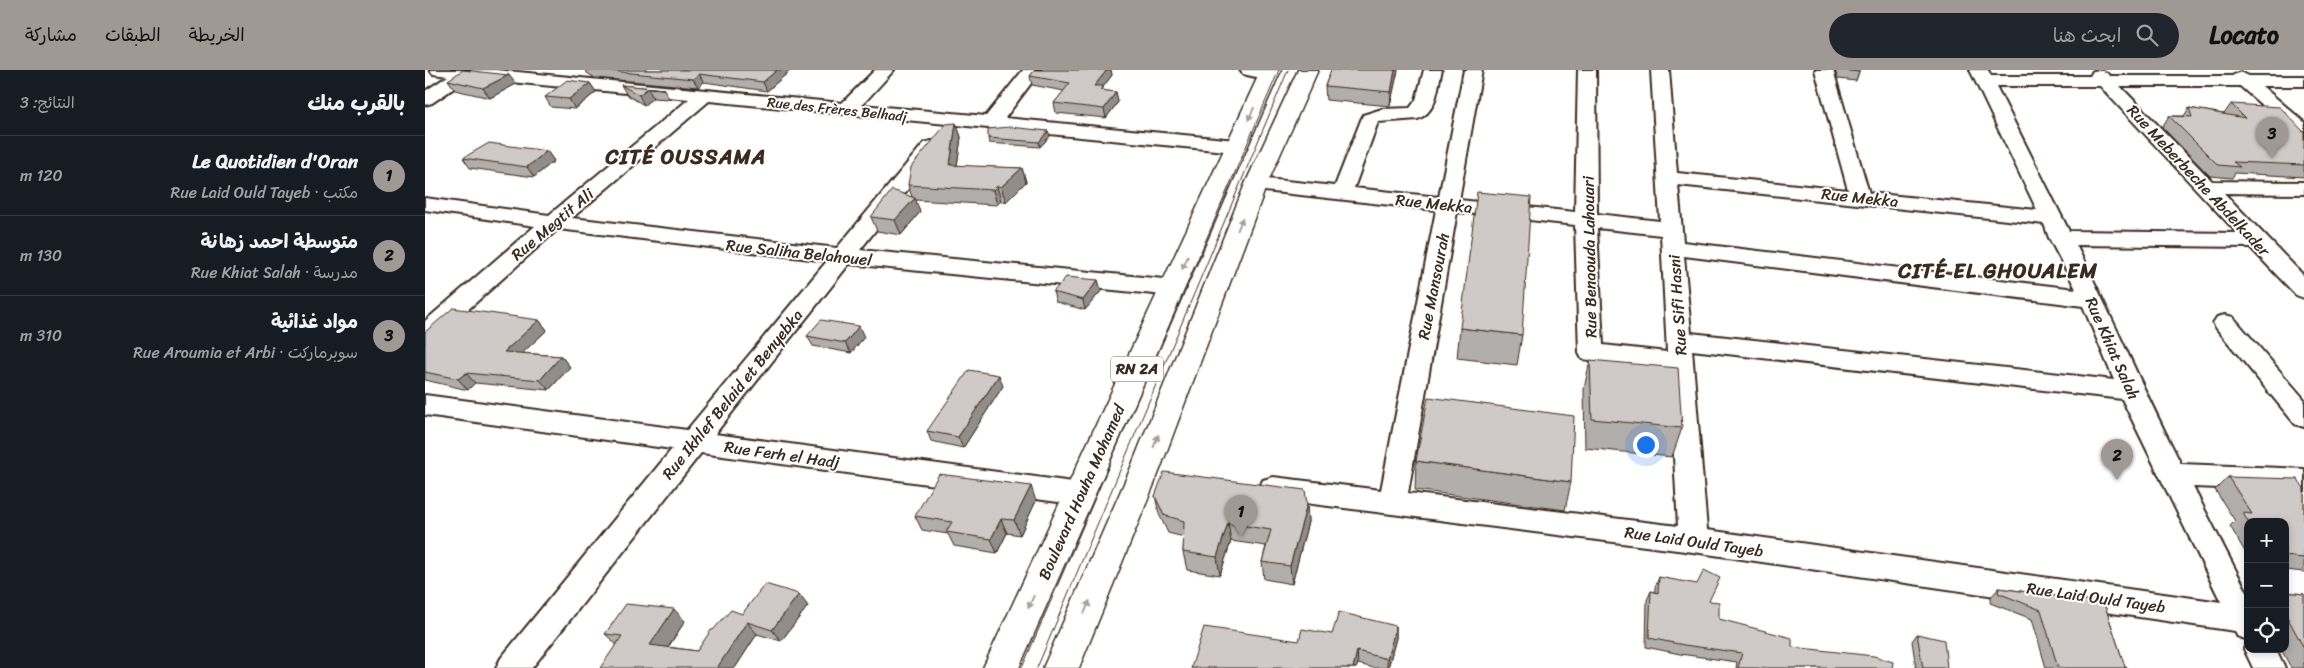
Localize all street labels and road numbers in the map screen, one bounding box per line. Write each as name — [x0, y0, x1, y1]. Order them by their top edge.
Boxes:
street label: Rue des Frères Belhadj — [766, 90, 909, 129]
street label: Rue Meberbeche Abdelkader — [2120, 97, 2278, 264]
street label: Rue Benaouda Lahouari — [1574, 175, 1605, 338]
street label: Rue Mekka — [1820, 179, 1900, 216]
street label: Rue Megtit Ali — [504, 180, 601, 268]
street label: Rue Mekka — [1394, 185, 1474, 222]
street label: Rue Saliha Belahouel — [725, 230, 874, 275]
street label: Rue Mansourah — [1409, 230, 1458, 342]
street label: Rue Sifi Hasni — [1659, 253, 1695, 356]
street label: Rue Khiat Salah — [2077, 292, 2148, 404]
street label: Rue Ikhlef Belaid et Benyebka — [654, 302, 811, 486]
road number: RN 2A — [1111, 356, 1163, 382]
street label: Boulevard Houha Mohamed — [1030, 398, 1134, 585]
street label: Rue Ferh el Hadj — [722, 432, 842, 477]
street label: Rue Laid Ould Tayeb — [1623, 517, 1766, 566]
street label: Rue Laid Ould Tayeb — [2025, 573, 2168, 622]

